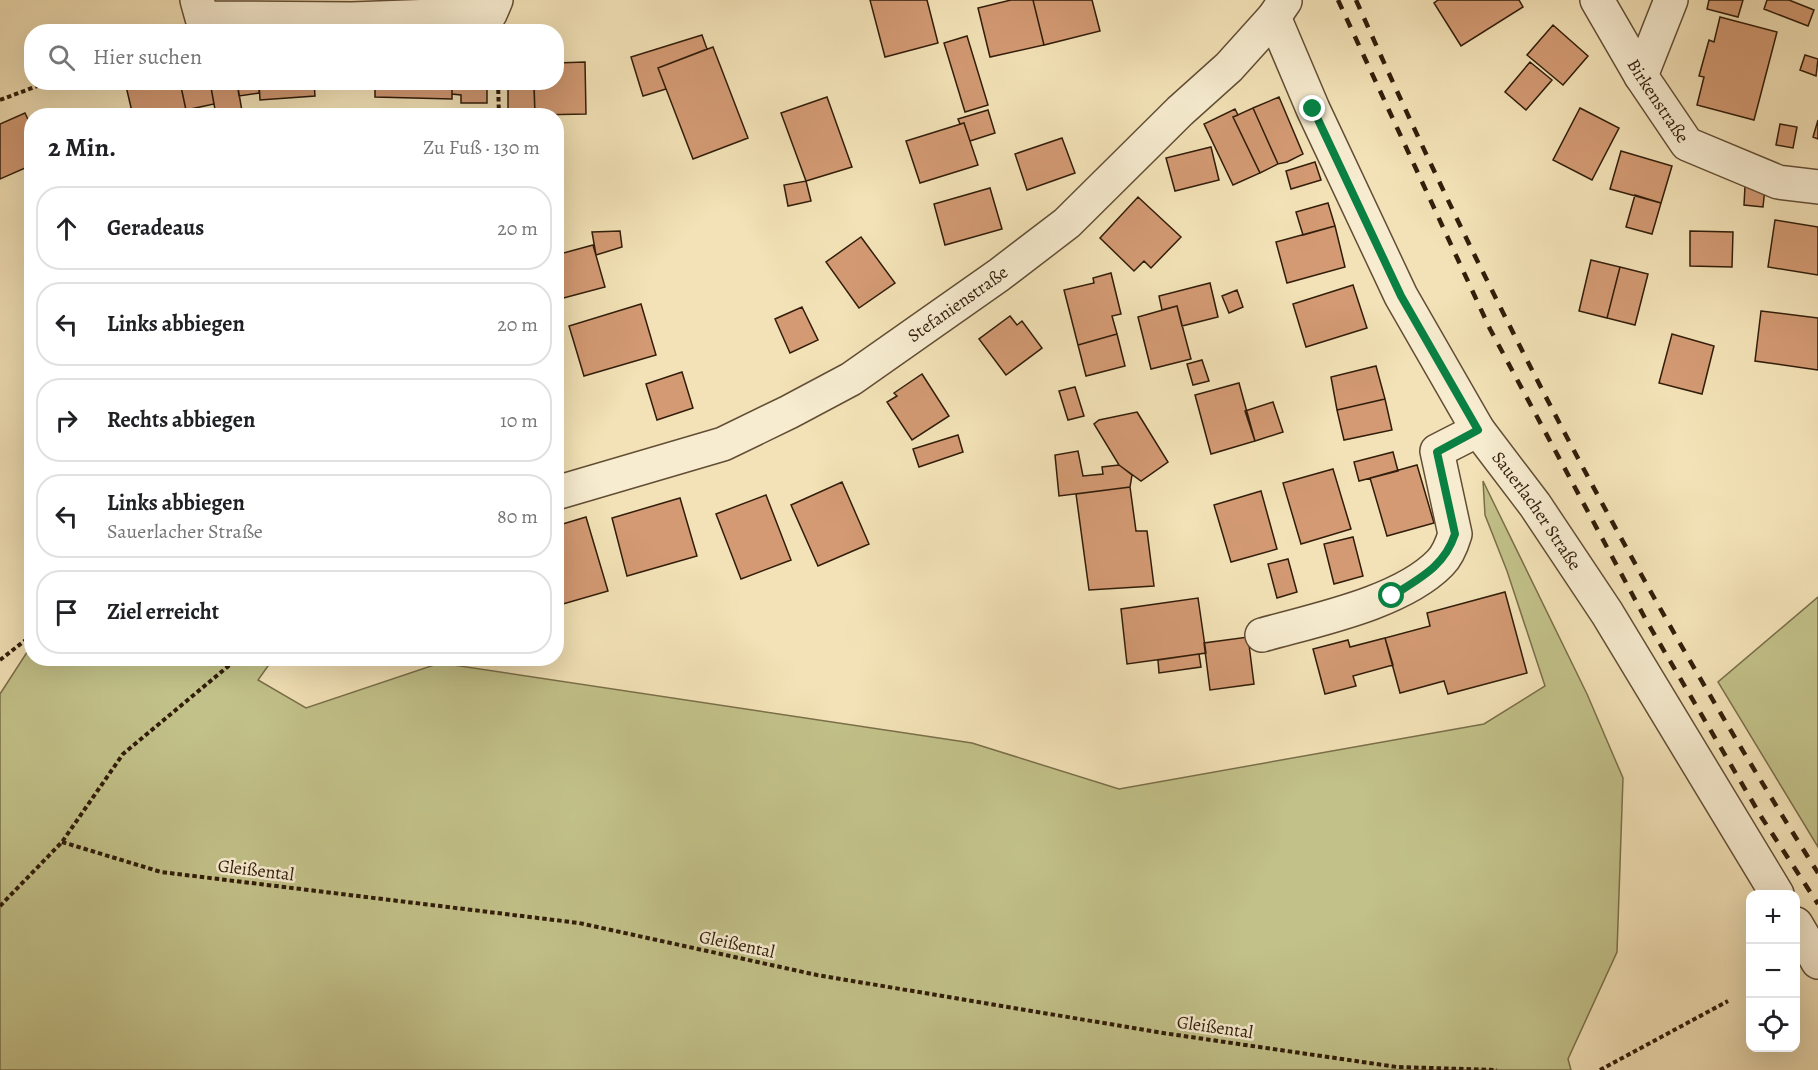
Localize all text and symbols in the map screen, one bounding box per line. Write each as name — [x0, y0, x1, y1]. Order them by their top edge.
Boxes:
search box — [24, 24, 564, 90]
icon: search — [45, 41, 78, 74]
text: Hier suchen — [93, 42, 202, 72]
street label: Birkenstraße — [1622, 55, 1695, 148]
route end — [1299, 95, 1325, 121]
text: 2 Min. — [48, 130, 116, 165]
text: Zu Fuß · 130 m — [423, 134, 540, 161]
icon: ahead — [50, 212, 83, 245]
text: Geradeaus — [107, 213, 204, 243]
text: 20 m — [497, 215, 538, 242]
street label: Stefanienstraße — [903, 260, 1013, 348]
icon: left — [50, 308, 83, 341]
text: Links abbiegen — [107, 309, 245, 339]
text: 20 m — [497, 311, 538, 338]
icon: right — [50, 404, 83, 437]
text: Rechts abbiegen — [107, 405, 255, 435]
text: 10 m — [500, 407, 538, 434]
street label: Sauerlacher Straße — [1486, 446, 1587, 575]
text: Links abbiegen — [107, 488, 245, 518]
icon: left — [50, 500, 83, 533]
text: 80 m — [497, 503, 538, 530]
text: Sauerlacher Straße — [107, 518, 263, 545]
route start — [1378, 582, 1404, 608]
icon: arrive — [50, 596, 83, 629]
text: Ziel erreicht — [107, 597, 219, 627]
street label: Gleißental — [216, 853, 296, 887]
map controls — [1746, 890, 1800, 1052]
button: + — [1746, 890, 1800, 944]
street label: Gleißental — [697, 924, 778, 964]
button: − — [1746, 944, 1800, 998]
button: locate — [1746, 998, 1800, 1052]
street label: Gleißental — [1175, 1010, 1255, 1044]

